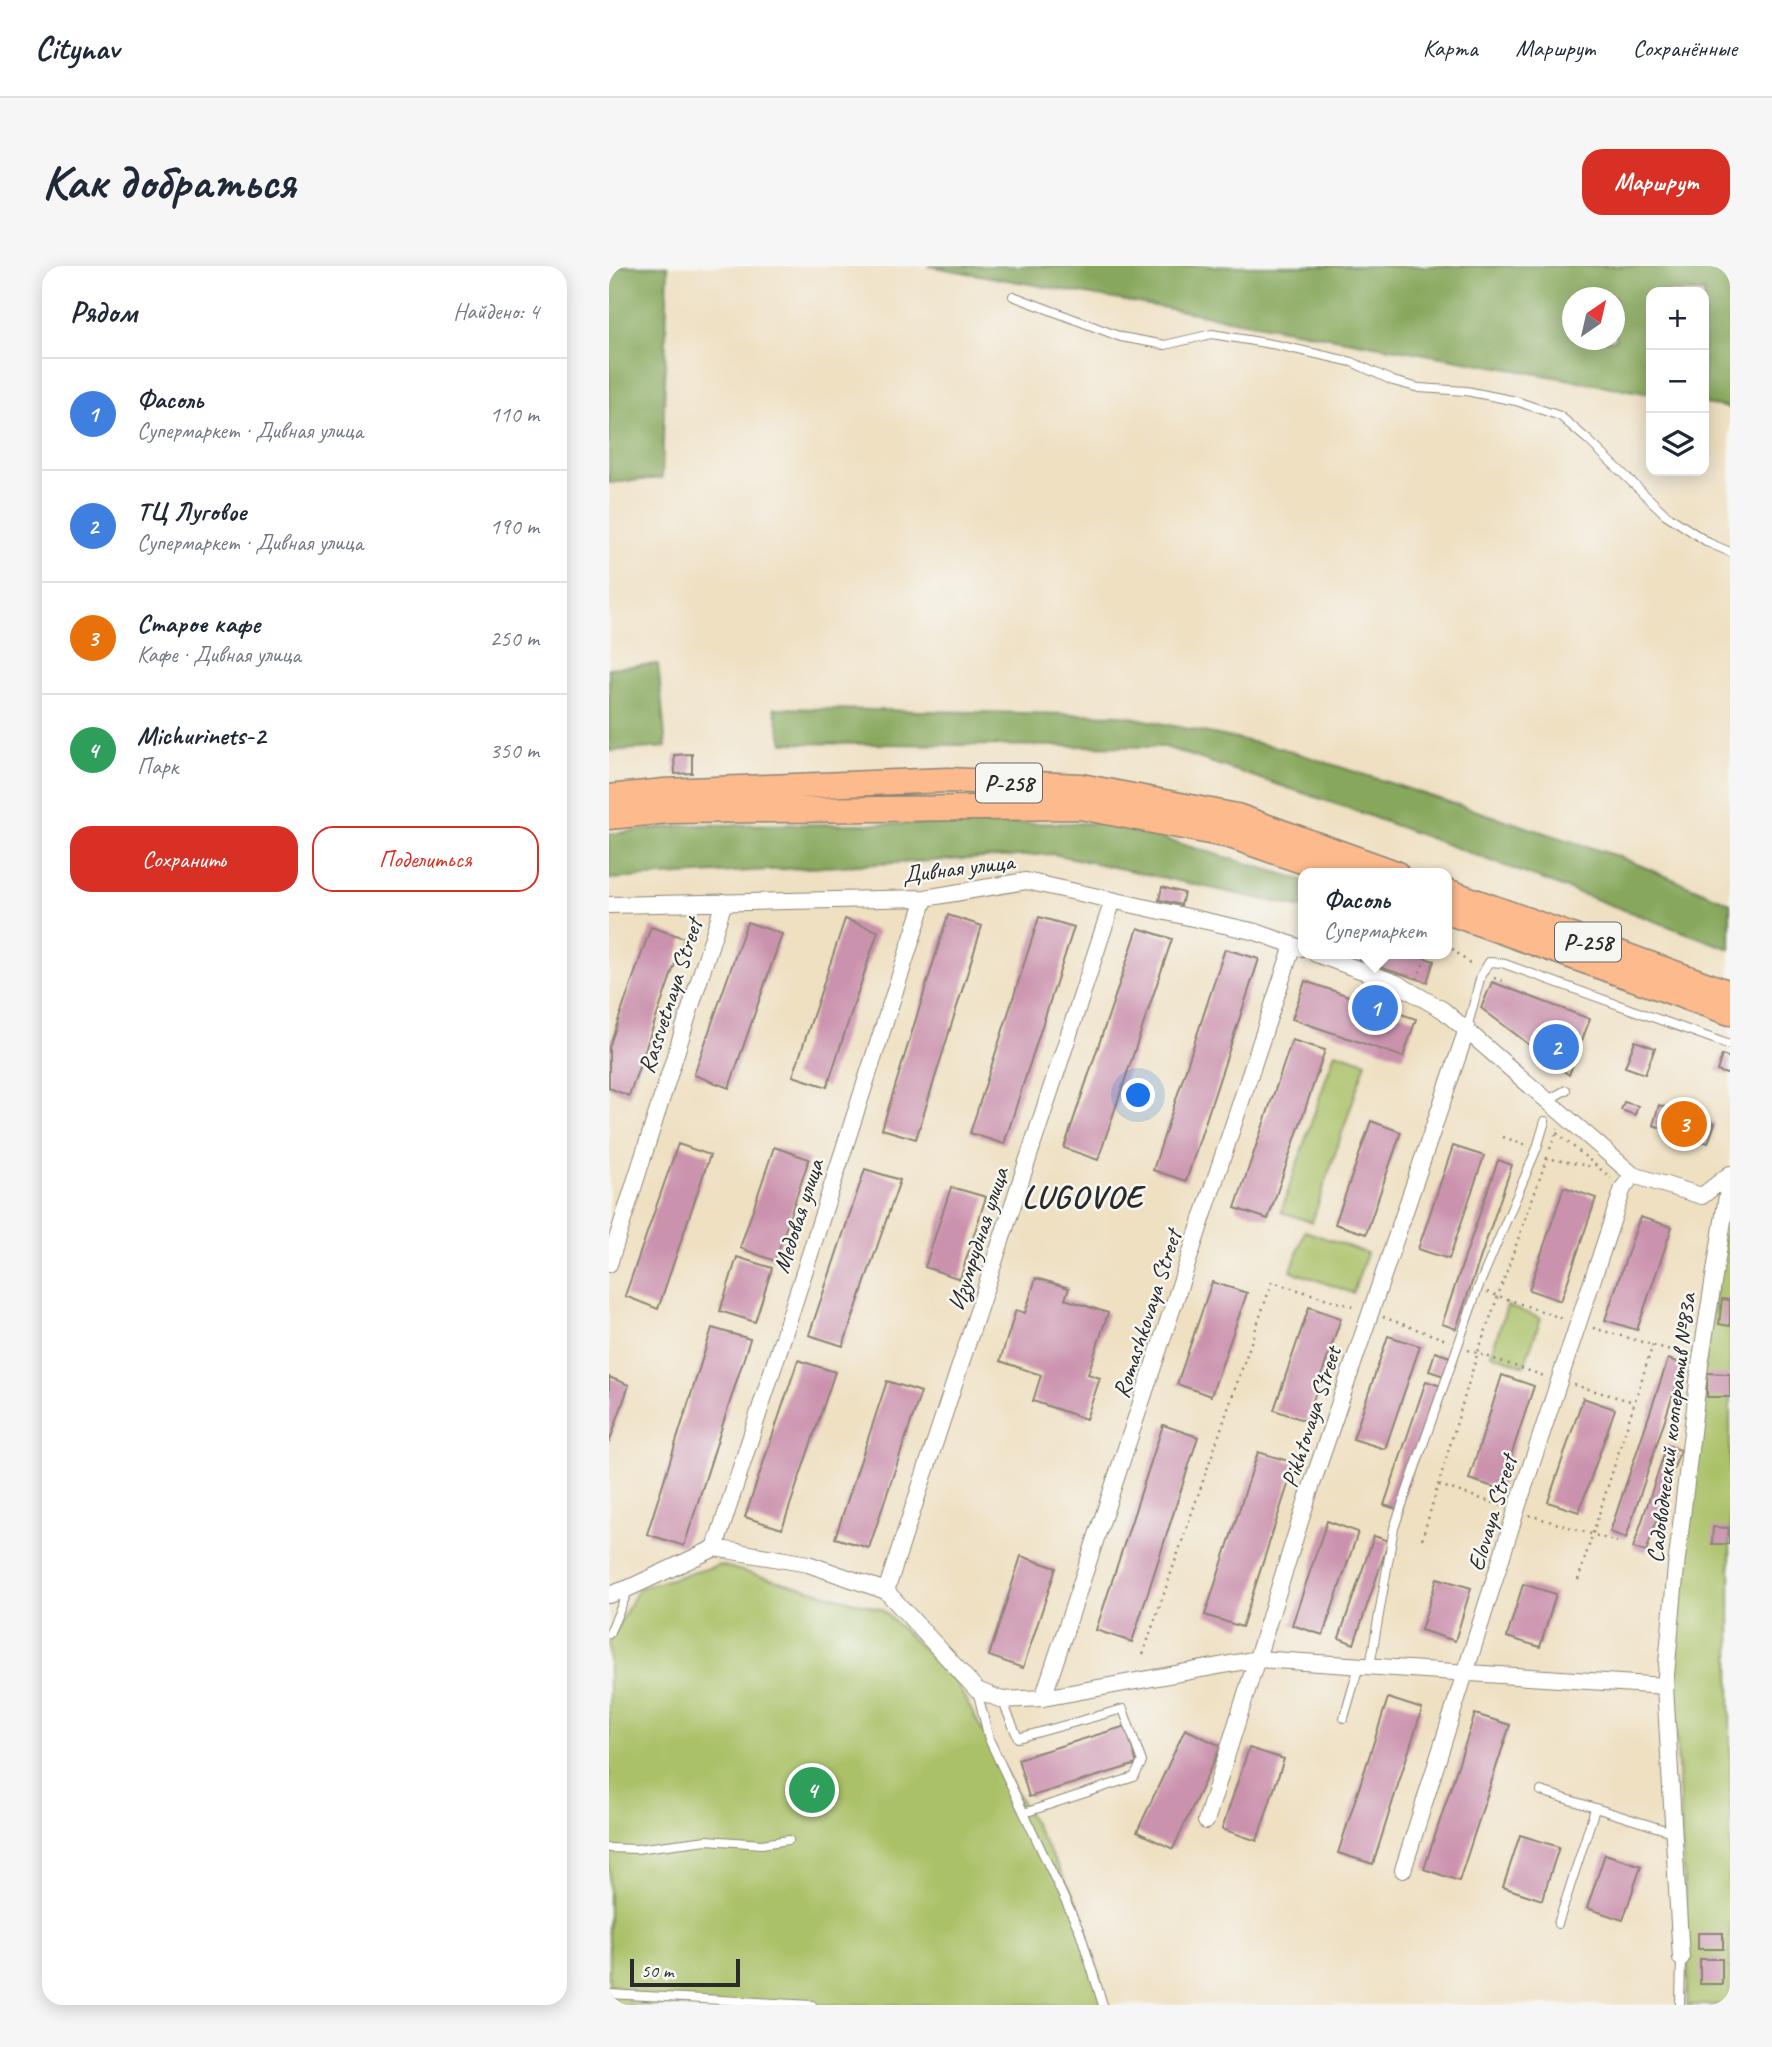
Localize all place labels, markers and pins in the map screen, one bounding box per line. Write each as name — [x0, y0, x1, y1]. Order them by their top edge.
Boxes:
pin: 1 — [1352, 982, 1398, 1034]
pin: 2 — [1533, 1021, 1579, 1073]
pin: 3 — [1661, 1098, 1707, 1150]
pin: 4 — [789, 1764, 835, 1816]

